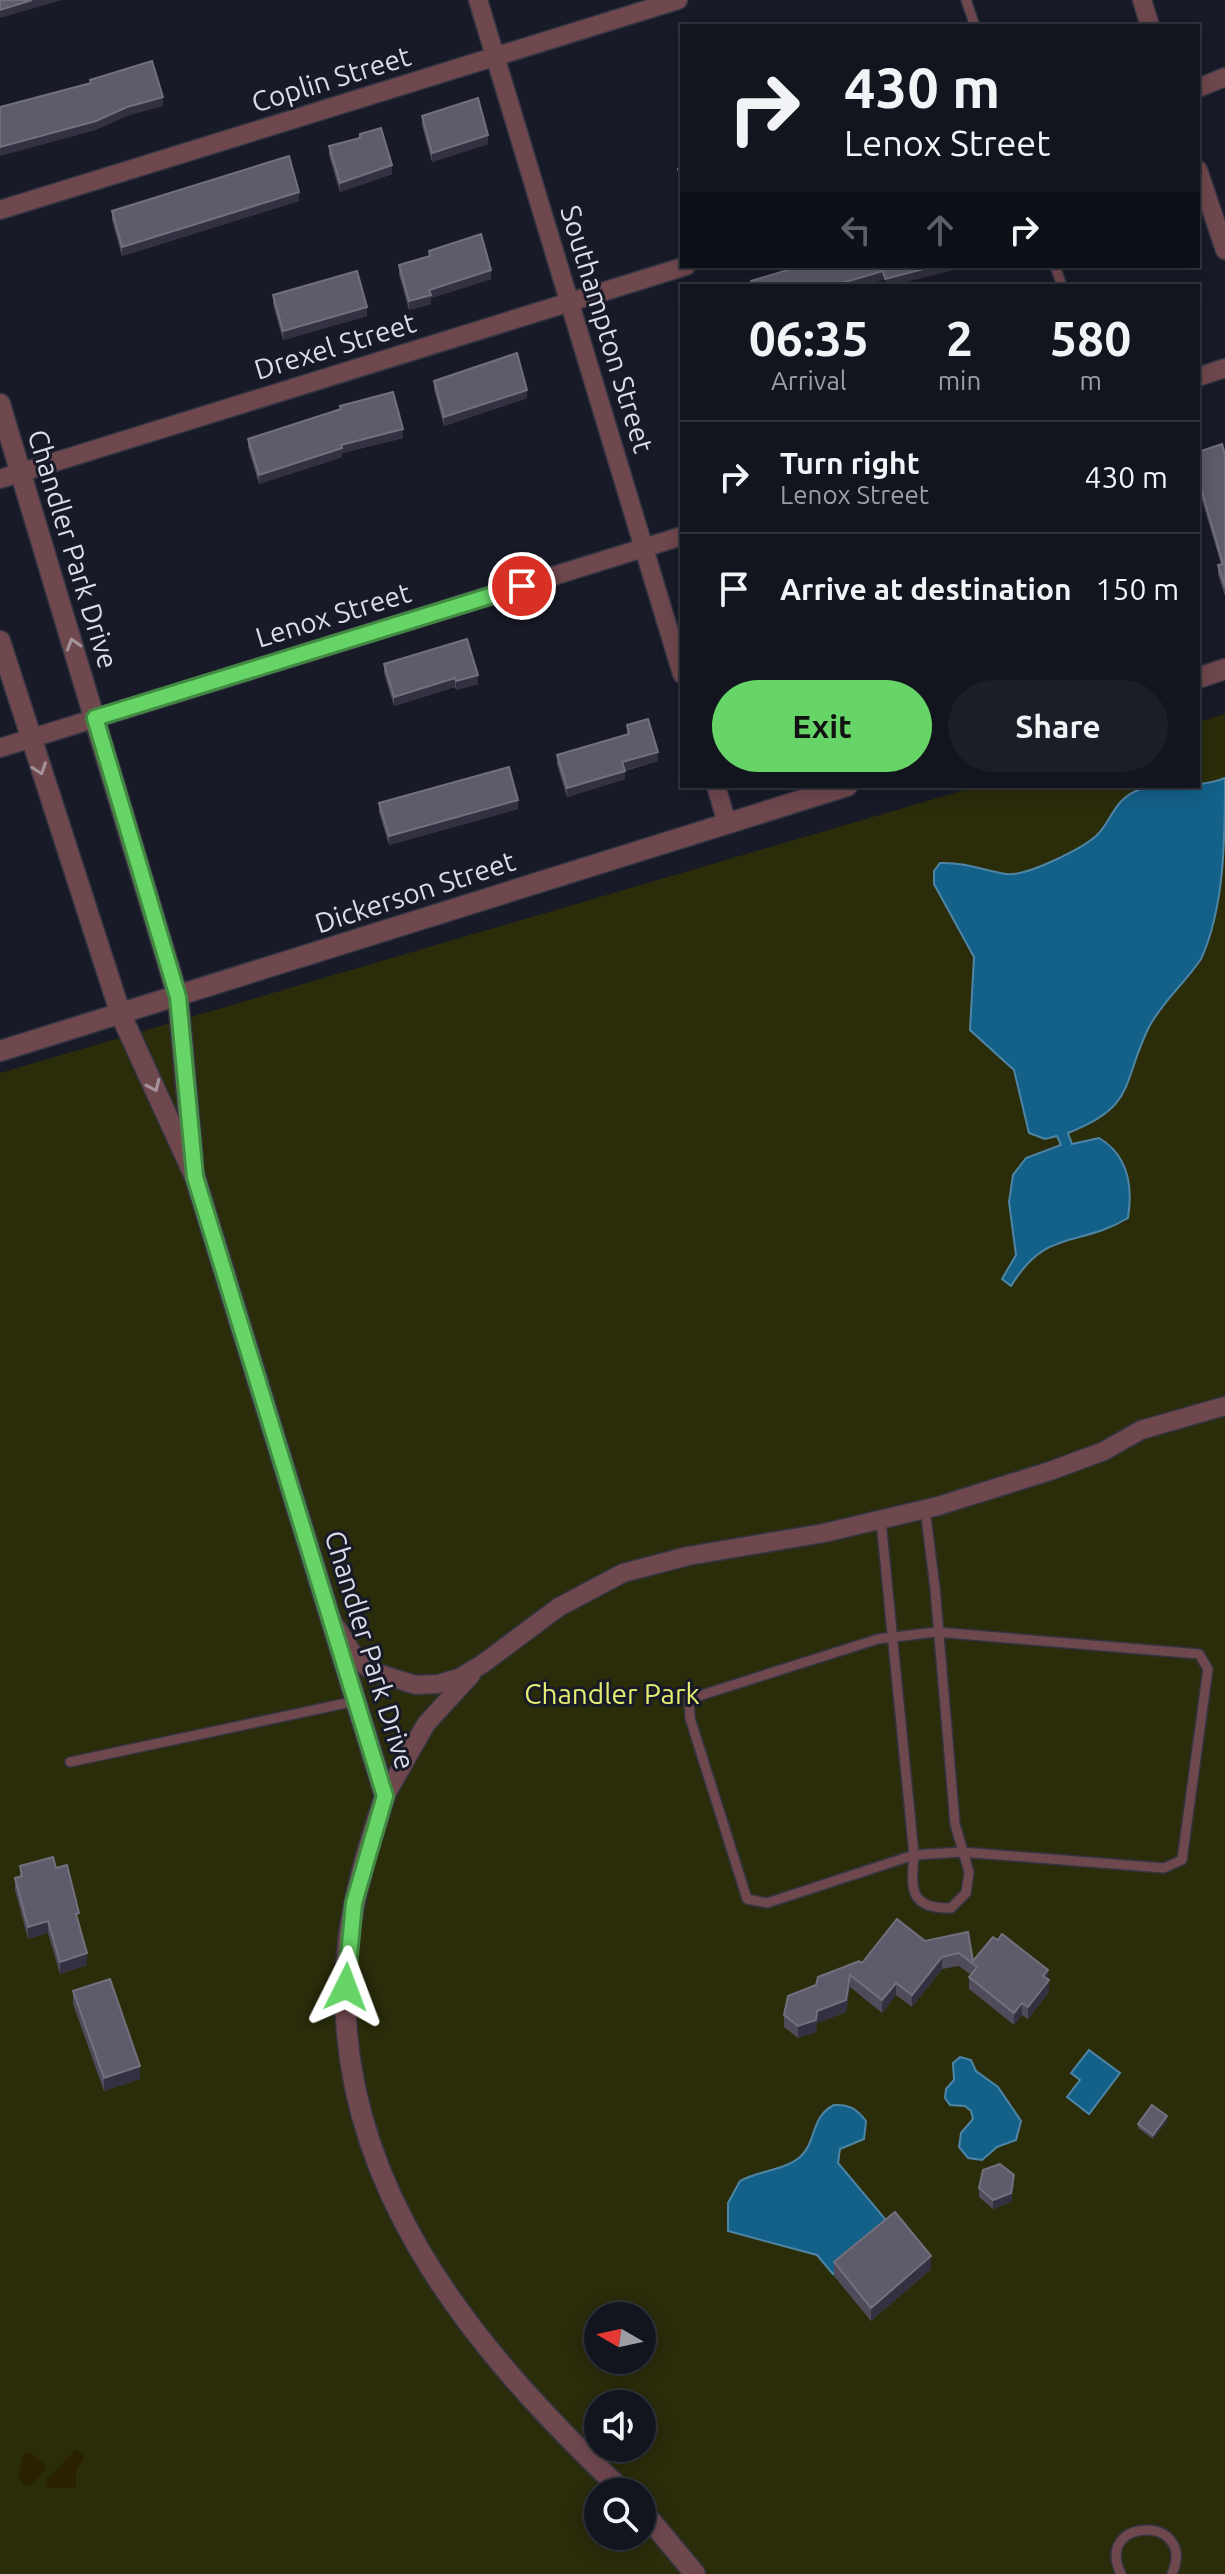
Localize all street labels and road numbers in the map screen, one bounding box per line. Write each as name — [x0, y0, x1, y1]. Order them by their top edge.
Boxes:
street label: Coplin Street — [248, 40, 414, 117]
street label: Southampton Street — [555, 201, 660, 456]
street label: Drexel Street — [250, 306, 419, 385]
street label: Chandler Park Drive — [22, 426, 125, 672]
street label: Lenox Street — [252, 576, 414, 653]
street label: Dickerson Street — [311, 845, 519, 938]
street label: Chandler Park Drive — [319, 1527, 422, 1773]

